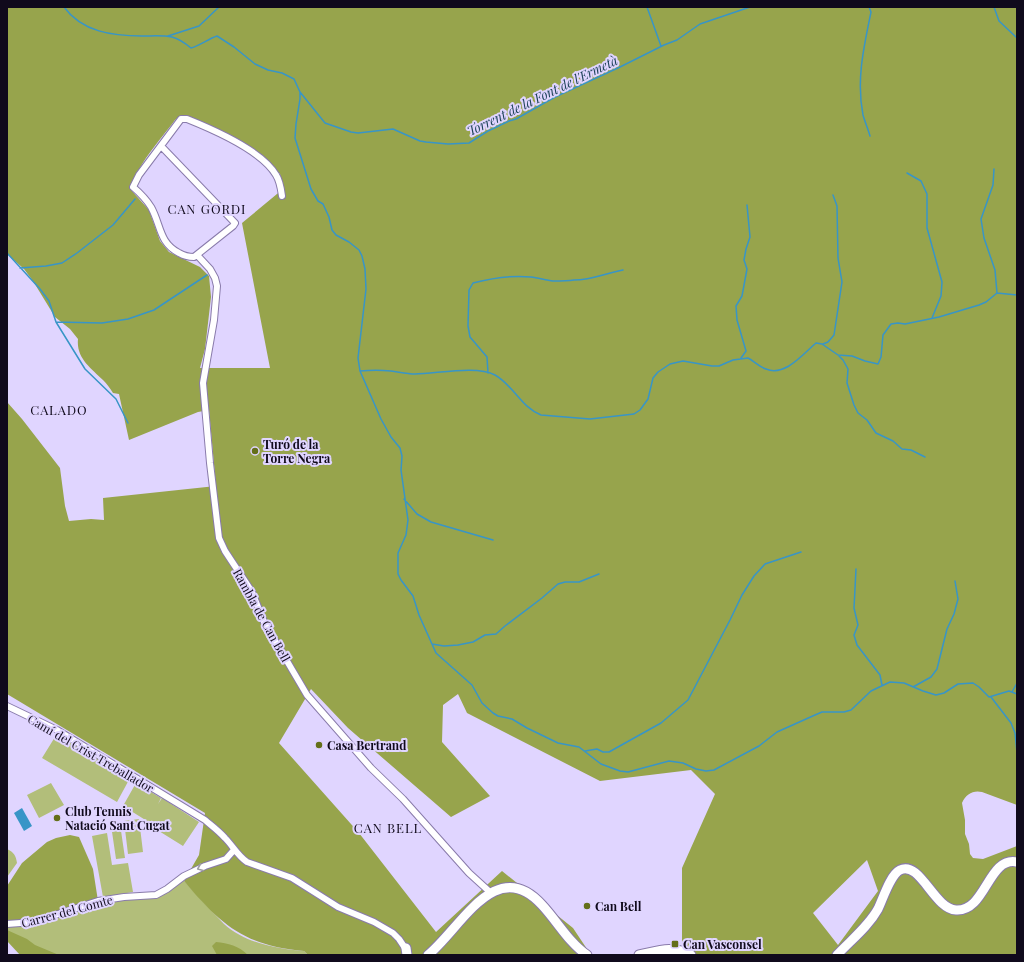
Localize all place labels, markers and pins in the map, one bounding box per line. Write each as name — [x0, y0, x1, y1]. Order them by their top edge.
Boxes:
place label: Turó de la Torre Negra — [263, 436, 331, 466]
marker: Turó de la Torre Negra — [250, 446, 260, 456]
place label: Casa Bertrand — [327, 737, 406, 753]
marker: Casa Bertrand — [314, 740, 324, 750]
place label: Club Tennis Natació Sant Cugat — [65, 803, 170, 833]
marker: Club Tennis Natació Sant Cugat — [52, 813, 62, 823]
place label: Can Bell — [595, 898, 642, 914]
marker: Can Bell — [582, 901, 592, 911]
place label: Can Vasconsel — [683, 936, 762, 952]
marker: Can Vasconsel — [670, 939, 680, 949]

